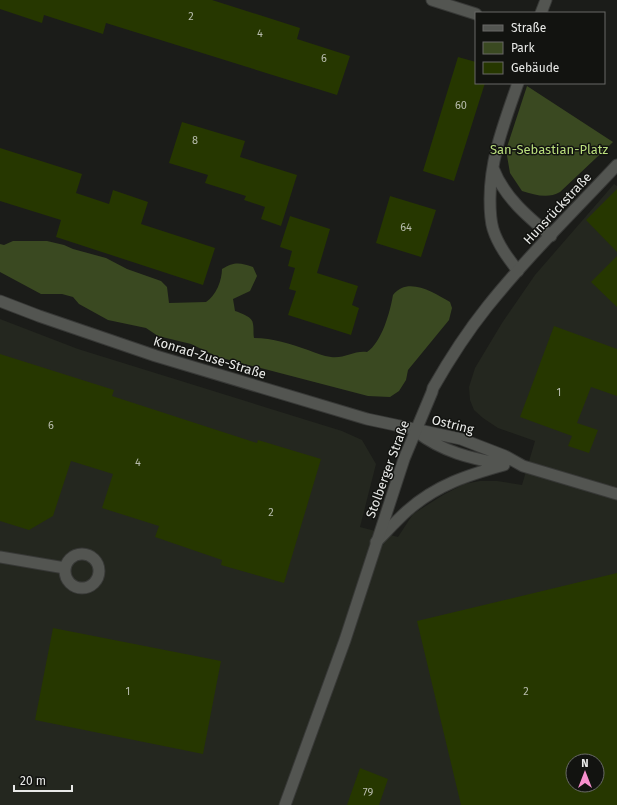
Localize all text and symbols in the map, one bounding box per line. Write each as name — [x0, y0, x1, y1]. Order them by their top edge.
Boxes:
house number: 2 — [188, 10, 194, 23]
legend — [475, 12, 605, 84]
text: Straße — [511, 21, 546, 35]
house number: 4 — [257, 27, 263, 40]
text: Park — [511, 41, 535, 55]
house number: 6 — [321, 52, 327, 65]
text: Gebäude — [511, 61, 559, 75]
house number: 60 — [455, 99, 467, 112]
house number: 8 — [192, 134, 198, 147]
park label: San-Sebastian-Platz — [490, 142, 608, 157]
street label: Hunsrückstraße — [520, 169, 594, 247]
house number: 64 — [400, 221, 412, 234]
street label: Konrad-Zuse-Straße — [152, 333, 268, 382]
house number: 1 — [557, 386, 561, 399]
street label: Ostring — [430, 412, 476, 437]
street label: Stolberger Straße — [363, 418, 412, 520]
house number: 6 — [48, 419, 54, 432]
house number: 4 — [135, 456, 141, 469]
house number: 2 — [268, 506, 274, 519]
house number: 1 — [126, 685, 130, 698]
house number: 2 — [523, 685, 529, 698]
north arrow — [565, 753, 605, 793]
text: N — [581, 757, 589, 770]
scale bar — [14, 767, 72, 793]
text: 20 m — [20, 774, 46, 788]
house number: 79 — [363, 786, 373, 799]

